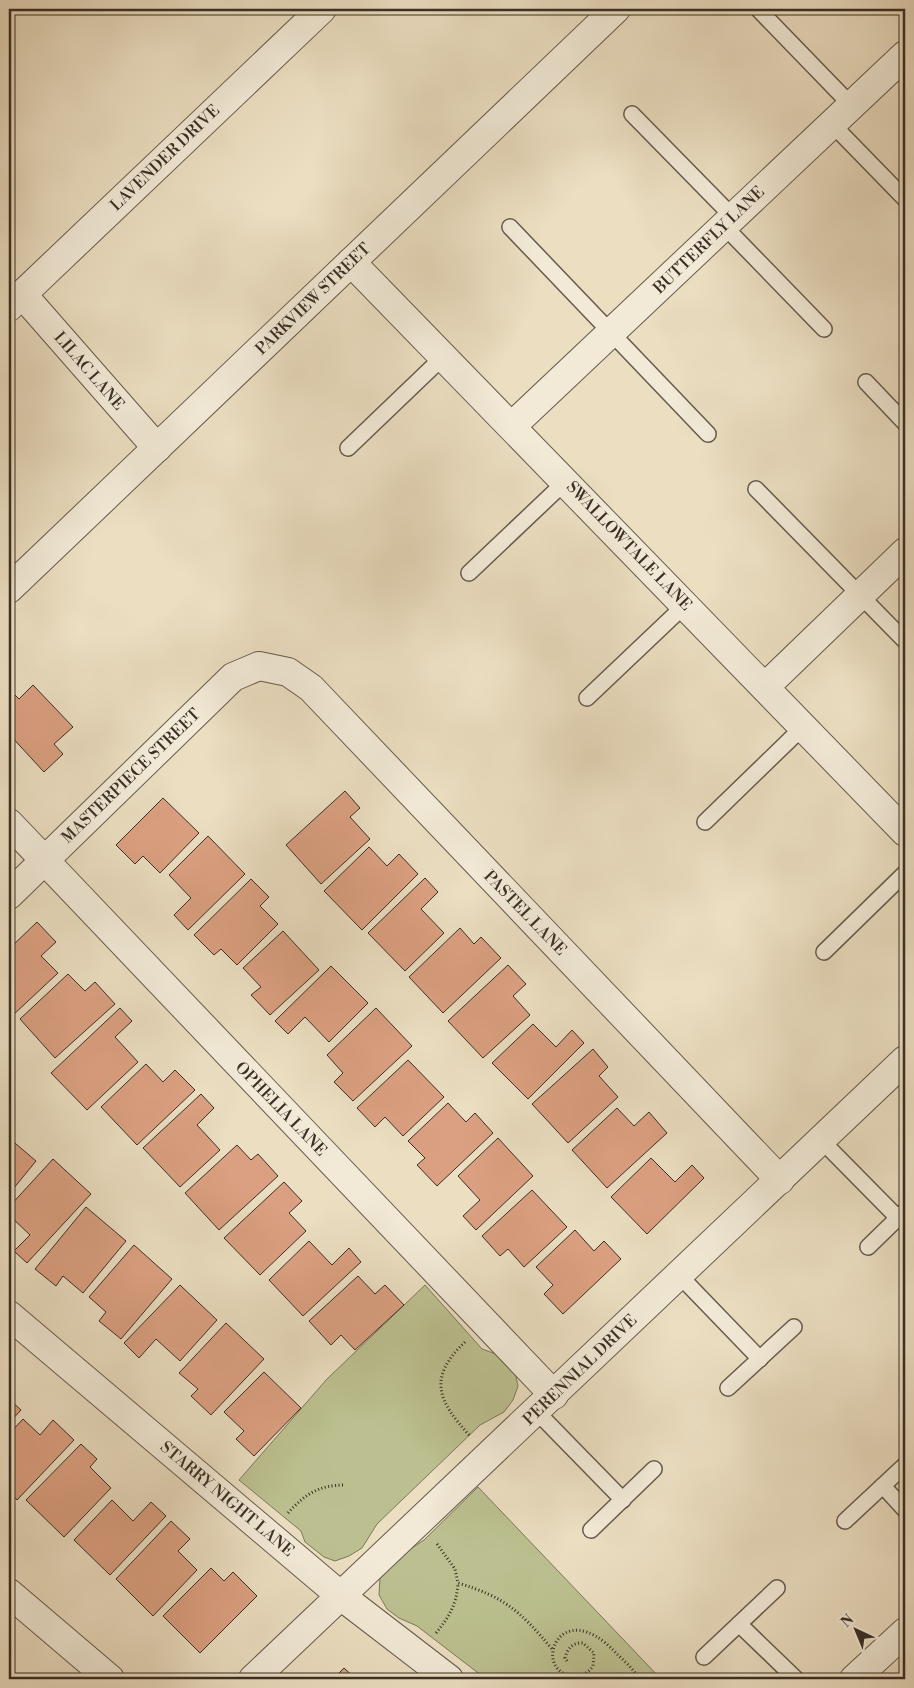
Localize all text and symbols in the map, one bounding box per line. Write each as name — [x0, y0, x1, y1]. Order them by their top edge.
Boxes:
street label: LAVENDER DRIVE — [106, 101, 224, 215]
street label: BUTTERFLY LANE — [649, 182, 769, 299]
street label: PARKVIEW STREET — [251, 239, 375, 359]
street label: LILAC LANE — [50, 328, 128, 414]
street label: SWALLOWTALE LANE — [562, 477, 696, 615]
street label: MASTERPIECE STREET — [57, 704, 205, 848]
street label: PASTEL LANE — [479, 866, 571, 960]
street label: OPHELIA LANE — [231, 1058, 331, 1160]
street label: PERENNIAL DRIVE — [519, 1310, 641, 1430]
street label: STARRY NIGHT LANE — [156, 1437, 298, 1561]
north arrow — [832, 1606, 882, 1656]
text: N — [837, 1611, 858, 1632]

